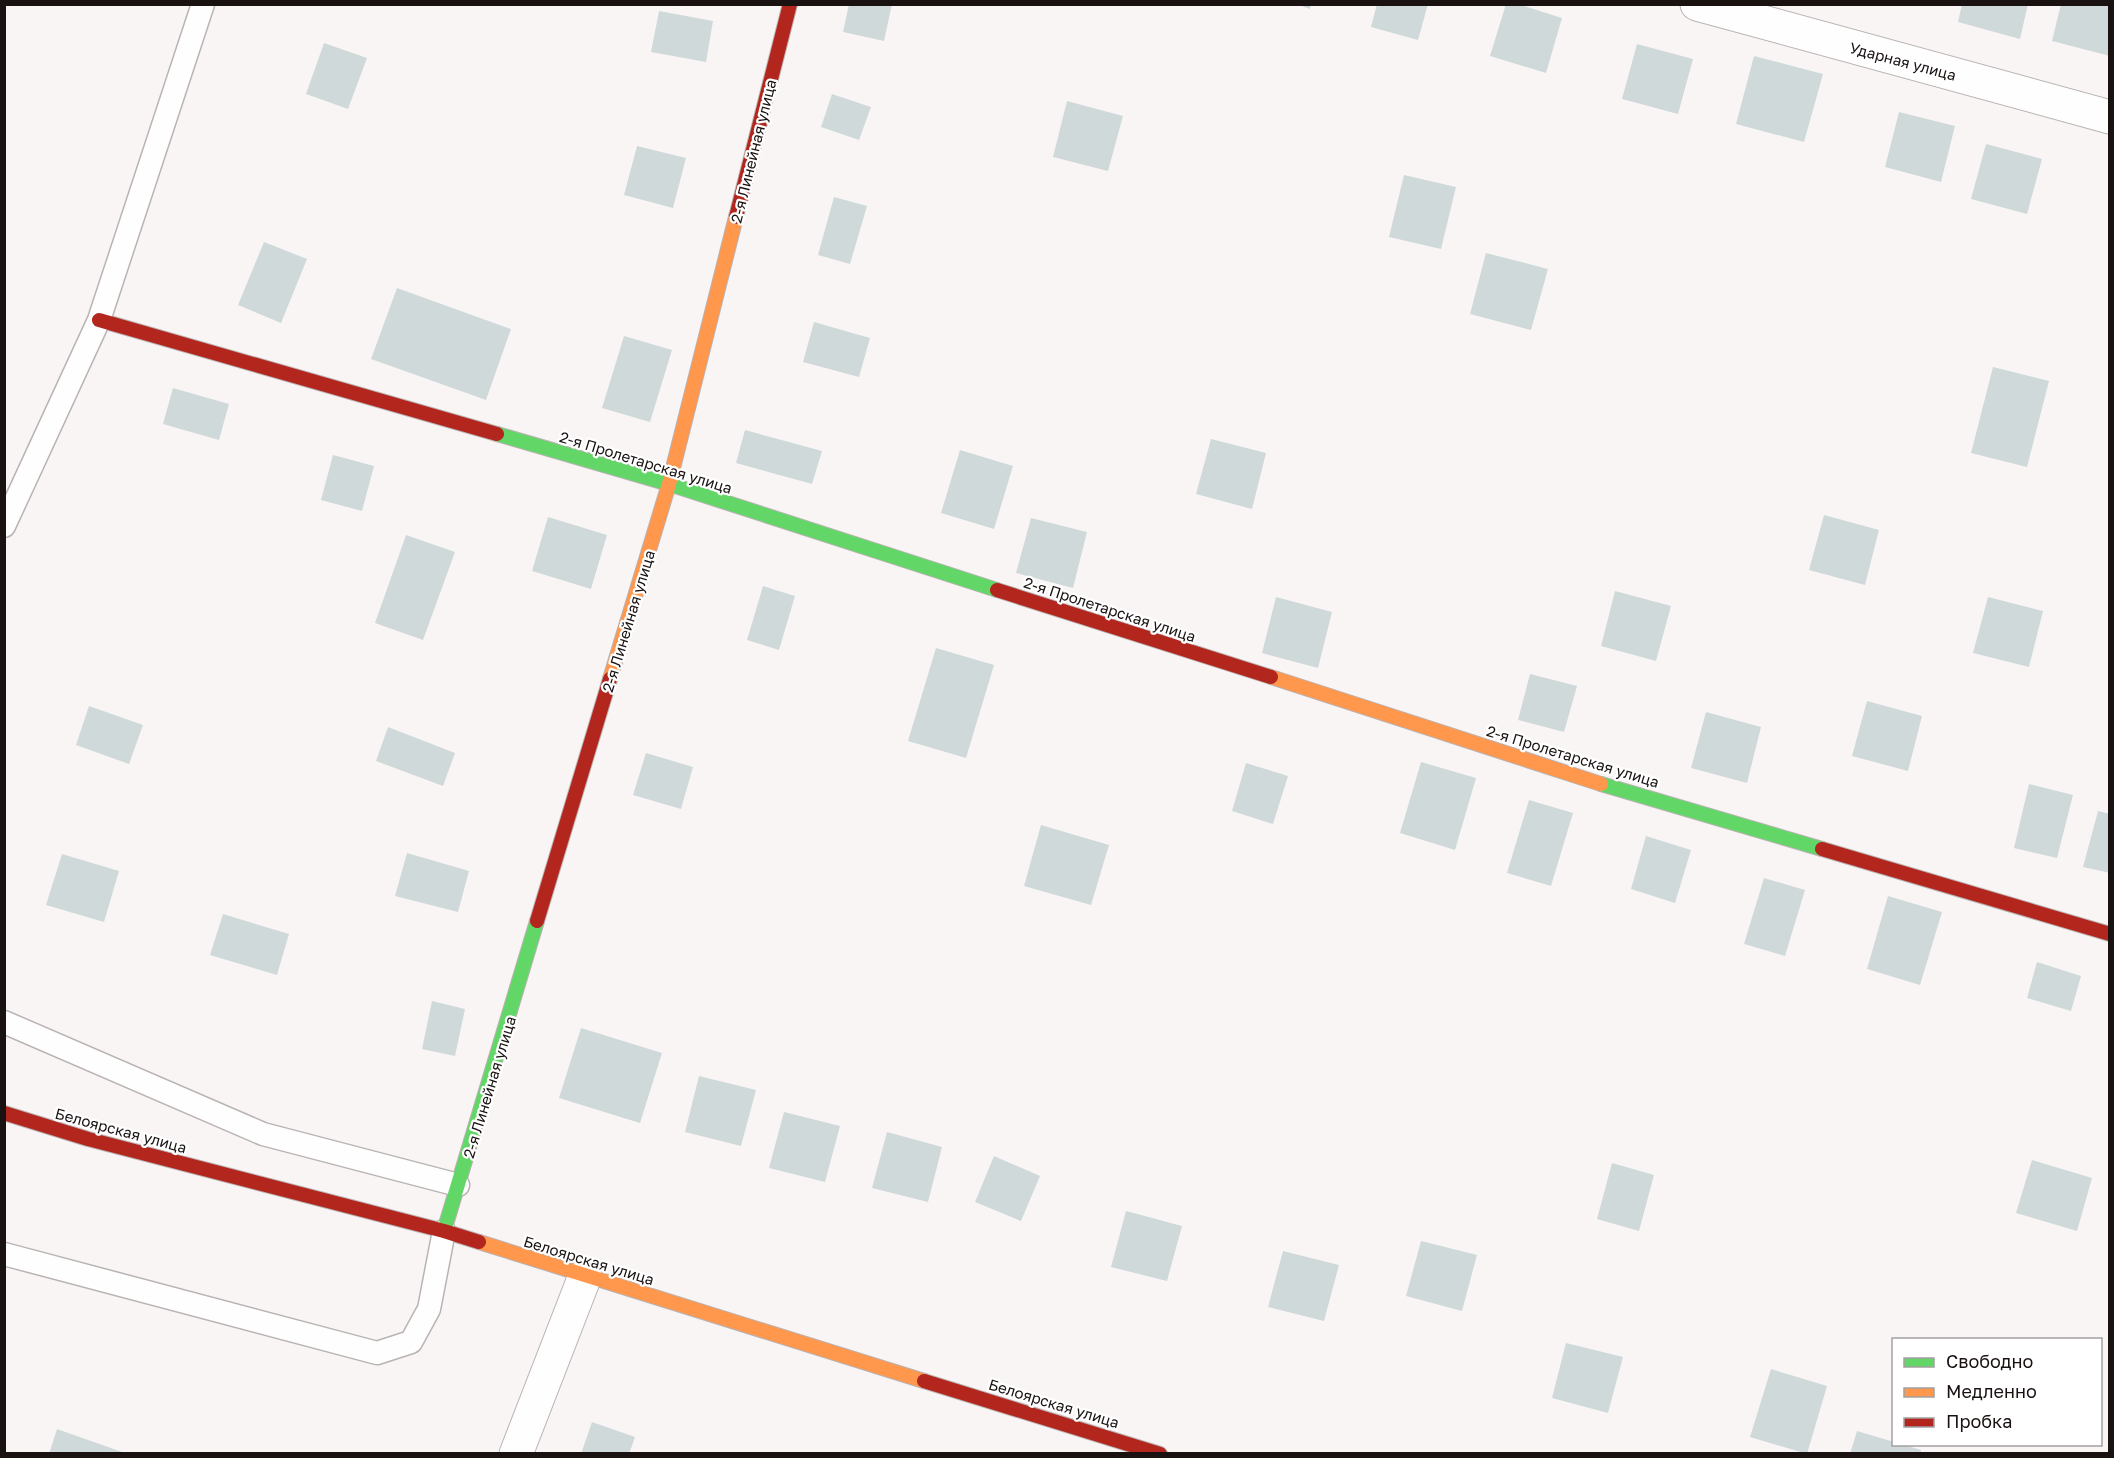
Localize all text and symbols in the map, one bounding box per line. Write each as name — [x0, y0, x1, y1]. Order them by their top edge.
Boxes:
street label: Ударная улица — [1848, 38, 1958, 84]
street label: 2-я Линейная улица — [726, 77, 780, 225]
street label: 2-я Пролетарская улица — [558, 427, 734, 497]
street label: 2-я Линейная улица — [598, 548, 658, 694]
street label: 2-я Пролетарская улица — [1022, 573, 1198, 645]
street label: 2-я Пролетарская улица — [1485, 721, 1661, 791]
street label: 2-я Линейная улица — [459, 1014, 519, 1160]
street label: Белоярская улица — [53, 1104, 189, 1156]
street label: Белоярская улица — [522, 1232, 656, 1288]
legend — [1892, 1338, 2102, 1446]
text: Свободно — [1946, 1350, 2033, 1372]
street label: Белоярская улица — [987, 1375, 1121, 1431]
text: Медленно — [1946, 1380, 2037, 1402]
text: Пробка — [1946, 1410, 2012, 1432]

